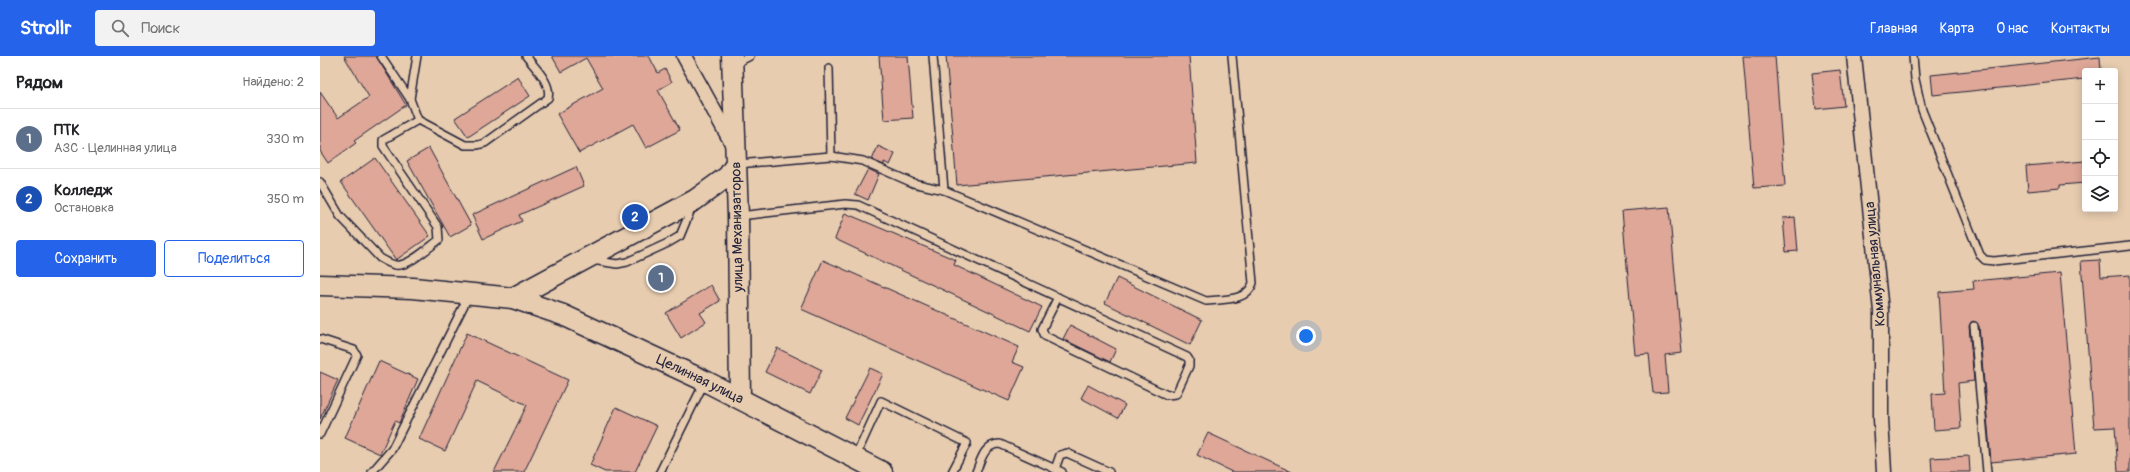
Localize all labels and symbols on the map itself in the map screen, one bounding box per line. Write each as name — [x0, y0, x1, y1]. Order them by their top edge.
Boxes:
street label: улица Механизаторов — [727, 162, 747, 293]
street label: Коммунальная улица — [1861, 201, 1889, 327]
pin: 2 — [622, 202, 648, 232]
pin: 1 — [648, 263, 674, 293]
your location — [1296, 326, 1316, 346]
street label: Целинная улица — [653, 350, 747, 408]

